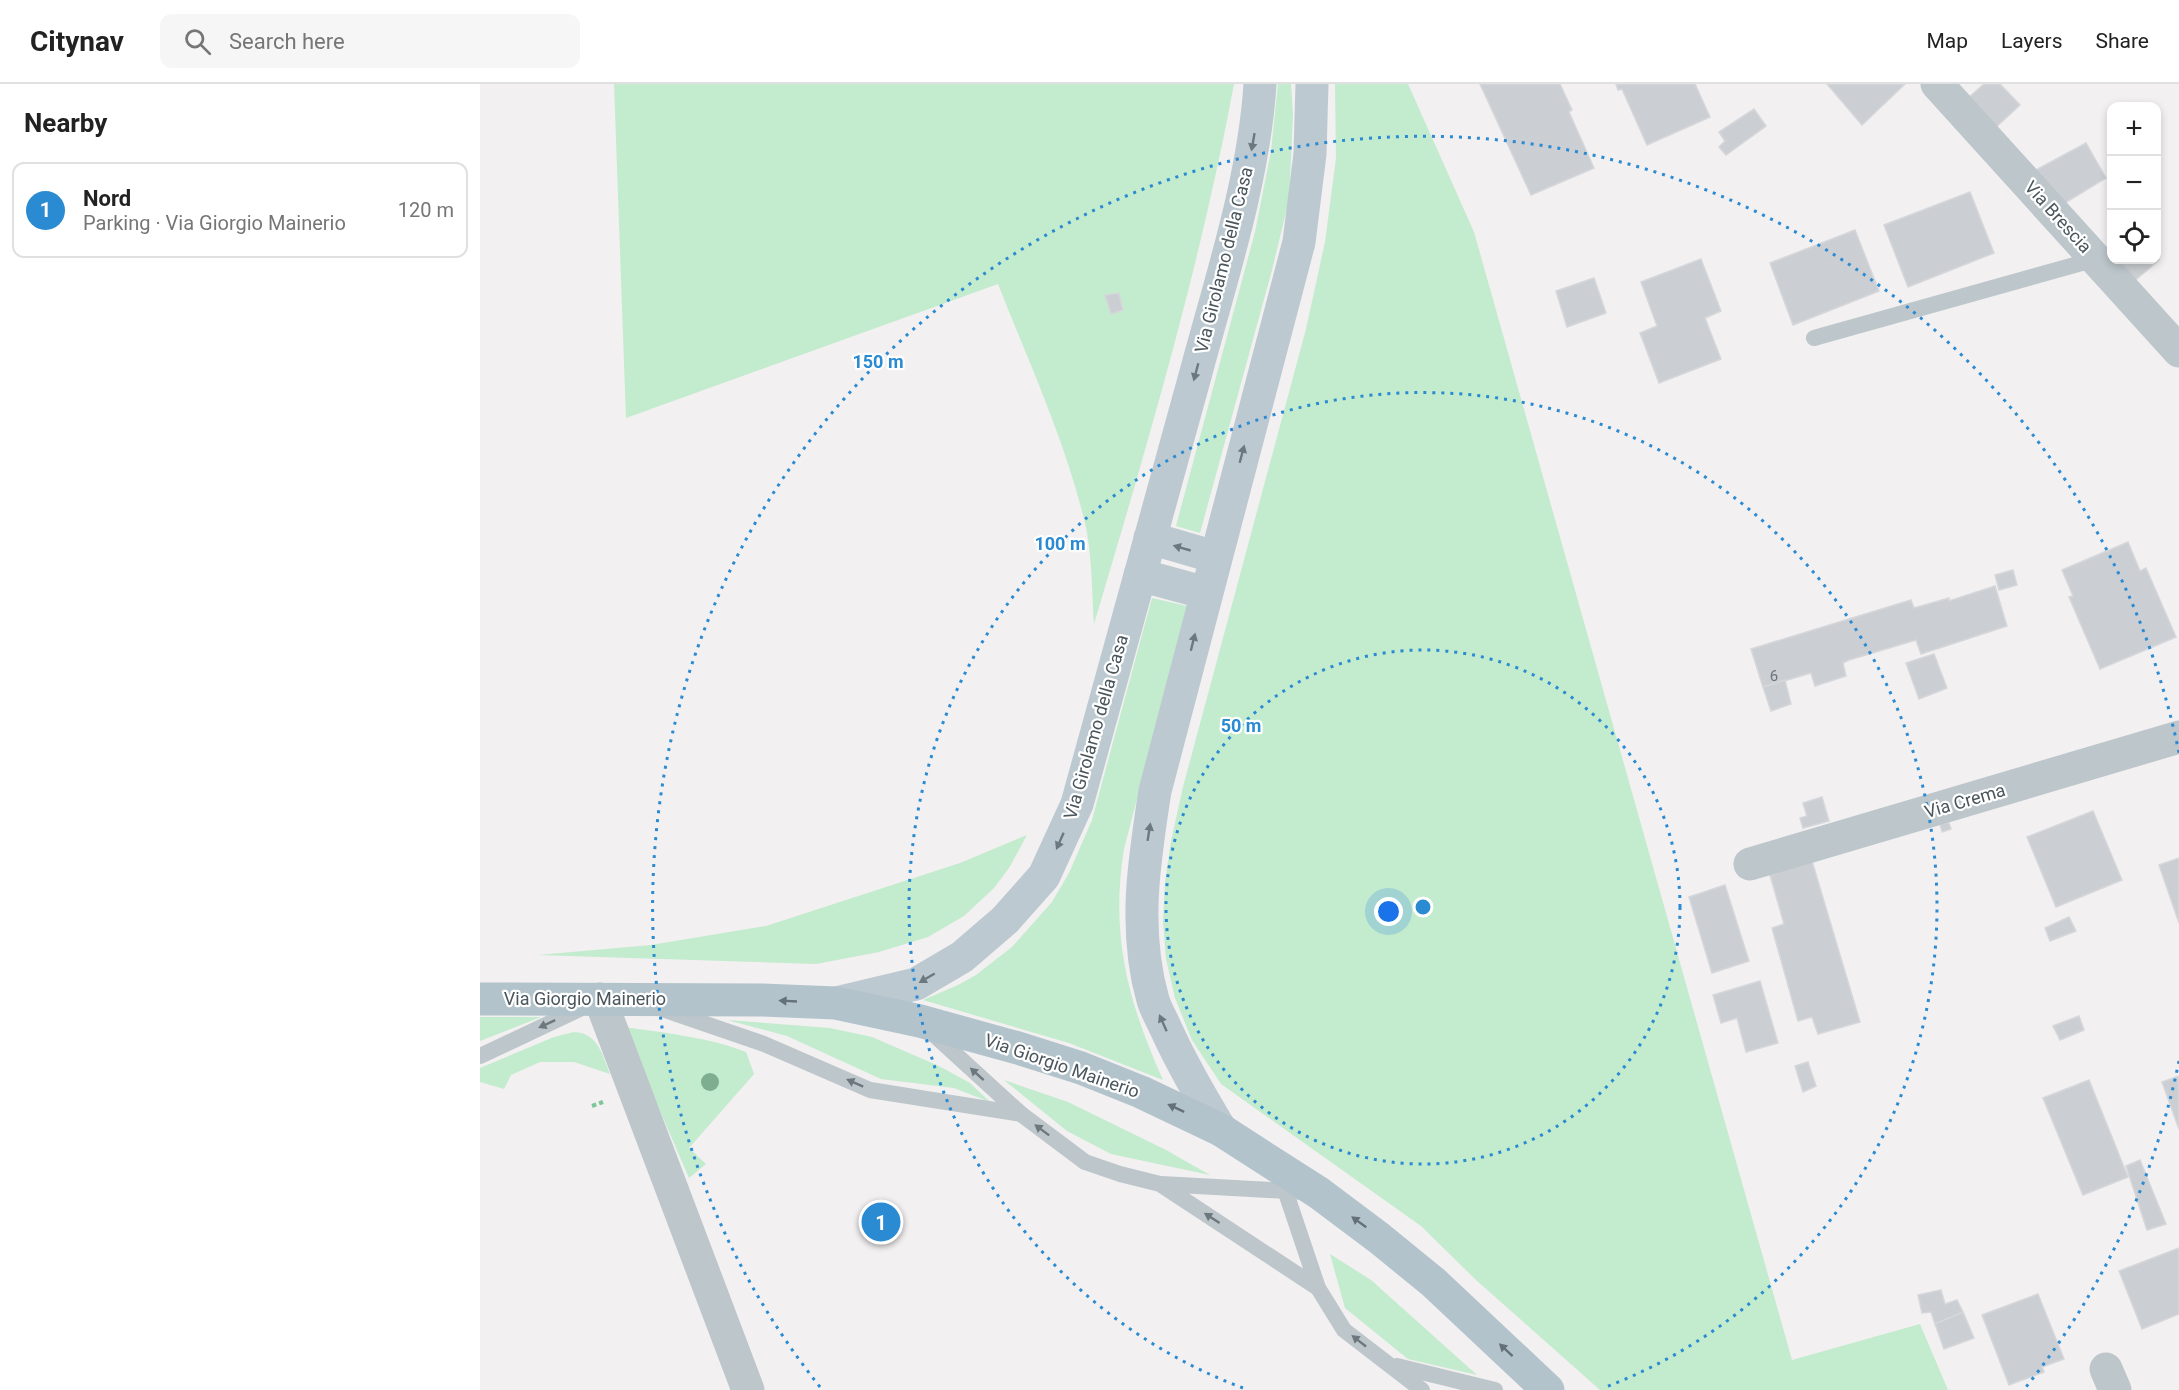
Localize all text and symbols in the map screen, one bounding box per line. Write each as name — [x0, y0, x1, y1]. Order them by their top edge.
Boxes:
search box — [160, 14, 580, 68]
text: Citynav — [30, 25, 124, 58]
icon: search — [181, 25, 214, 58]
text: Search here — [229, 29, 345, 54]
text: Map — [1926, 29, 1968, 53]
text: Layers — [2001, 29, 2062, 53]
text: Share — [2095, 29, 2149, 53]
map controls — [2107, 102, 2161, 264]
button: + — [2107, 102, 2161, 156]
text: Nearby — [24, 108, 107, 138]
one-way arrow — [1249, 133, 1258, 152]
button: − — [2107, 156, 2161, 210]
street label: Via Girolamo della Casa — [1190, 165, 1257, 355]
street label: Via Brescia — [2021, 176, 2096, 257]
text: Nord — [83, 186, 131, 211]
text: 1 — [40, 198, 51, 222]
text: 120 m — [398, 198, 454, 222]
button: locate — [2107, 210, 2161, 264]
text: Parking · Via Giorgio Mainerio — [83, 211, 346, 235]
text: 150 m — [852, 351, 904, 372]
one-way arrow — [1190, 363, 1200, 381]
one-way arrow — [1238, 444, 1247, 462]
text: 100 m — [1034, 533, 1086, 554]
one-way arrow — [1173, 542, 1192, 552]
street label: Via Girolamo della Casa — [1059, 632, 1132, 822]
one-way arrow — [1189, 633, 1199, 652]
house number: 6 — [1770, 667, 1778, 685]
text: 50 m — [1221, 715, 1261, 736]
street label: Via Crema — [1922, 779, 2008, 822]
one-way arrow — [1144, 822, 1153, 841]
one-way arrow — [1055, 832, 1064, 850]
your location — [1374, 897, 1403, 926]
centre of rings — [1413, 897, 1433, 917]
one-way arrow — [919, 972, 935, 983]
street label: Via Giorgio Mainerio — [504, 988, 666, 1009]
one-way arrow — [778, 996, 797, 1005]
one-way arrow — [1158, 1014, 1168, 1032]
one-way arrow — [539, 1020, 556, 1029]
street label: Via Giorgio Mainerio — [982, 1029, 1142, 1102]
one-way arrow — [970, 1067, 985, 1081]
one-way arrow — [846, 1078, 864, 1088]
one-way arrow — [1167, 1104, 1184, 1113]
one-way arrow — [1034, 1124, 1049, 1136]
pin: 1 — [862, 1200, 900, 1244]
one-way arrow — [1205, 1212, 1221, 1224]
one-way arrow — [1351, 1217, 1366, 1229]
one-way arrow — [1352, 1336, 1367, 1348]
one-way arrow — [1498, 1343, 1513, 1357]

